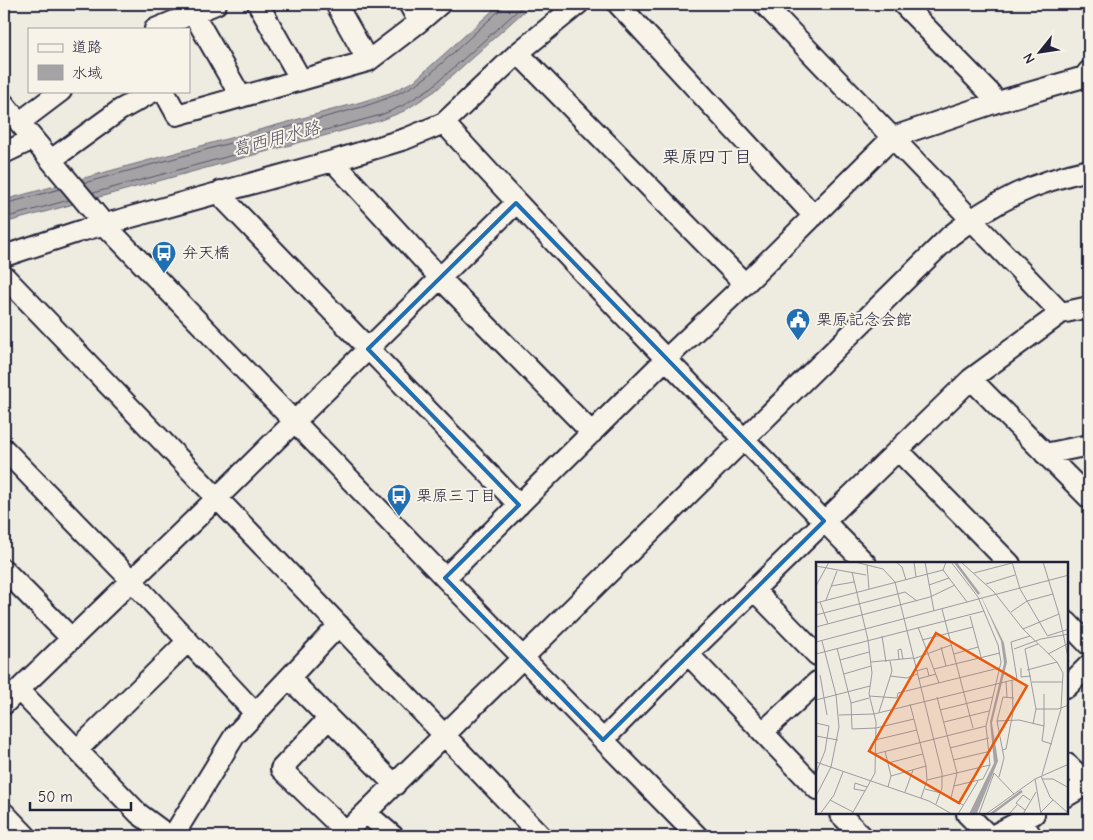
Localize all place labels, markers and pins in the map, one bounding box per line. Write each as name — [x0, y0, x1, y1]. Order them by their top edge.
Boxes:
bus stop icon: 弁天橋 — [151, 240, 177, 274]
place label: 弁天橋 — [182, 244, 230, 262]
public building icon: 栗原記念会館 — [785, 307, 811, 341]
place label: 栗原記念会館 — [816, 311, 912, 329]
bus stop icon: 栗原三丁目 — [386, 483, 412, 517]
place label: 栗原三丁目 — [416, 487, 496, 505]

